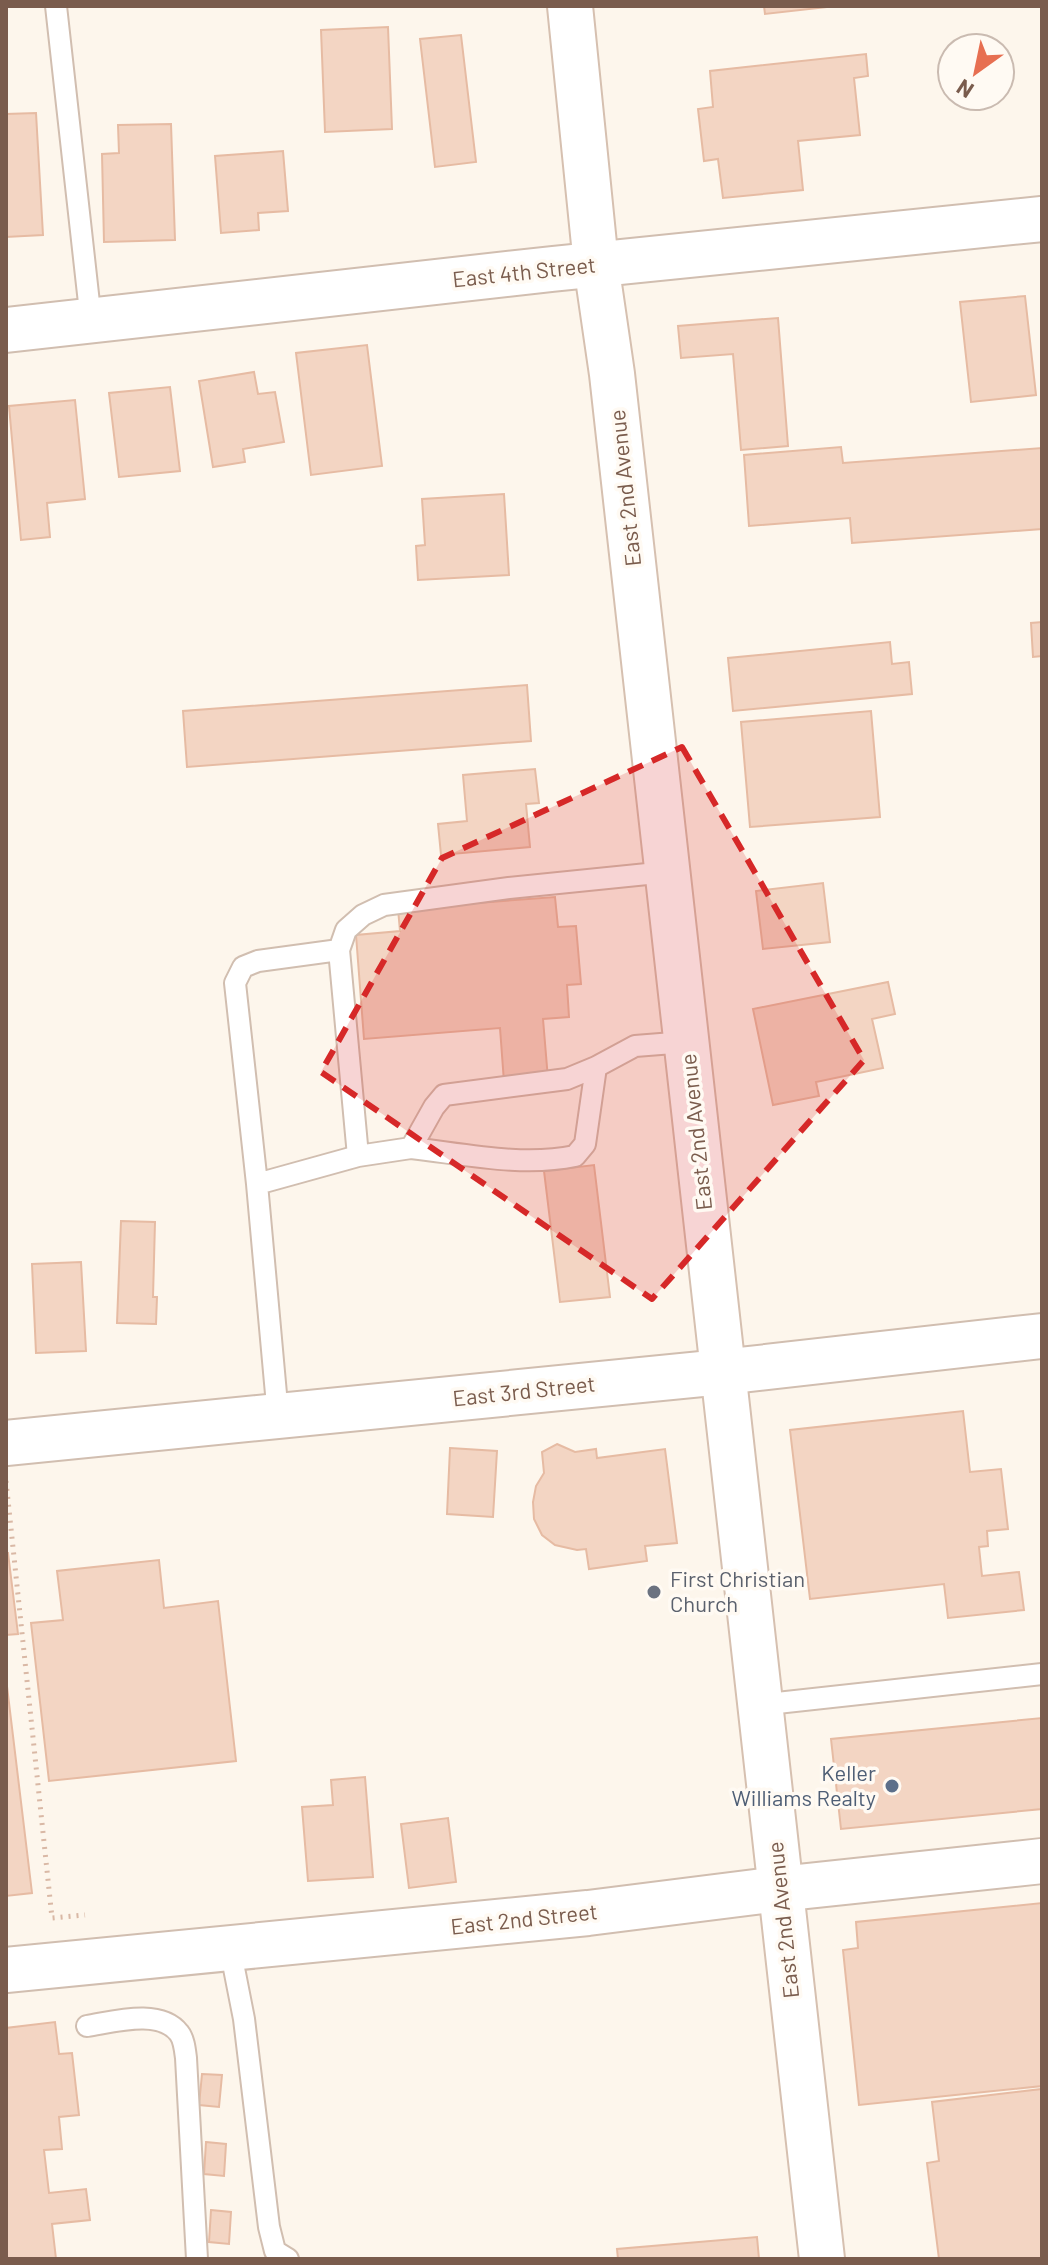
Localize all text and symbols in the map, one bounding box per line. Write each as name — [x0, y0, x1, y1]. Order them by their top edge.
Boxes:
north arrow — [936, 32, 1016, 112]
text: N — [951, 75, 978, 105]
street label: East 4th Street — [451, 251, 597, 291]
street label: East 2nd Avenue — [603, 408, 645, 568]
street label: East 2nd Avenue — [674, 1052, 716, 1212]
street label: East 3rd Street — [451, 1370, 596, 1410]
place label: First Christian Church — [670, 1565, 805, 1616]
marker: First Christian Church — [645, 1583, 663, 1601]
place label: Keller Williams Realty — [731, 1759, 876, 1810]
marker: Keller Williams Realty — [883, 1777, 901, 1795]
street label: East 2nd Avenue — [761, 1840, 803, 2000]
street label: East 2nd Street — [449, 1897, 599, 1939]

